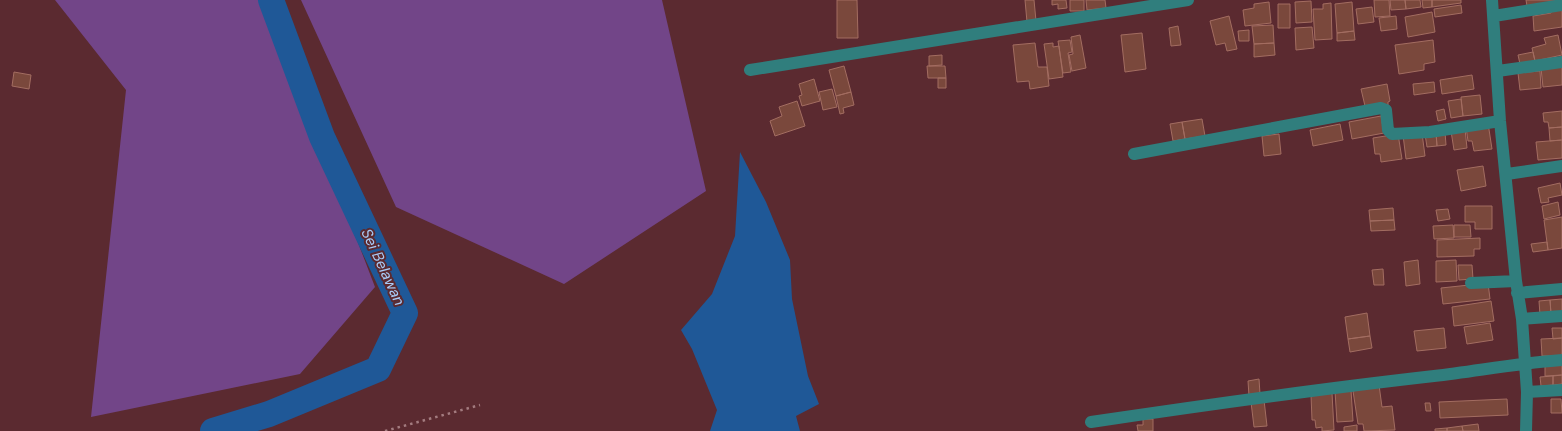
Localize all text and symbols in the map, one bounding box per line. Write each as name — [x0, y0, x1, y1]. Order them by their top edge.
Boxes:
water label: Sei Belawan — [356, 225, 410, 309]

